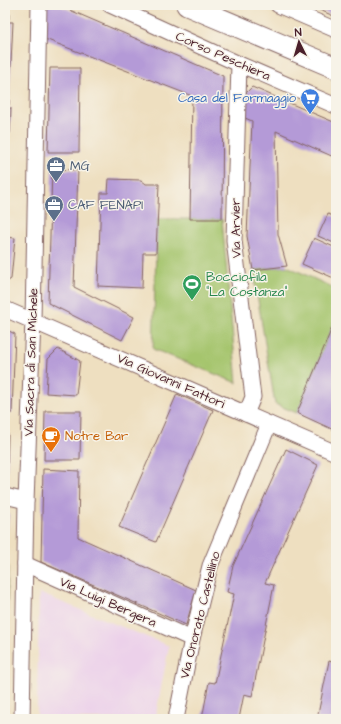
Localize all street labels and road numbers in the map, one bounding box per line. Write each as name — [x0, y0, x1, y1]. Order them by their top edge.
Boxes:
street label: Corso Peschiera — [173, 27, 274, 85]
street label: Via Arvier — [226, 198, 246, 258]
street label: Via Sacra di San Michele — [19, 288, 43, 436]
street label: Via Giovanni Fattori — [114, 349, 228, 413]
street label: Via Onorato Castellino — [175, 549, 225, 681]
street label: Via Luigi Bergera — [56, 573, 160, 633]

